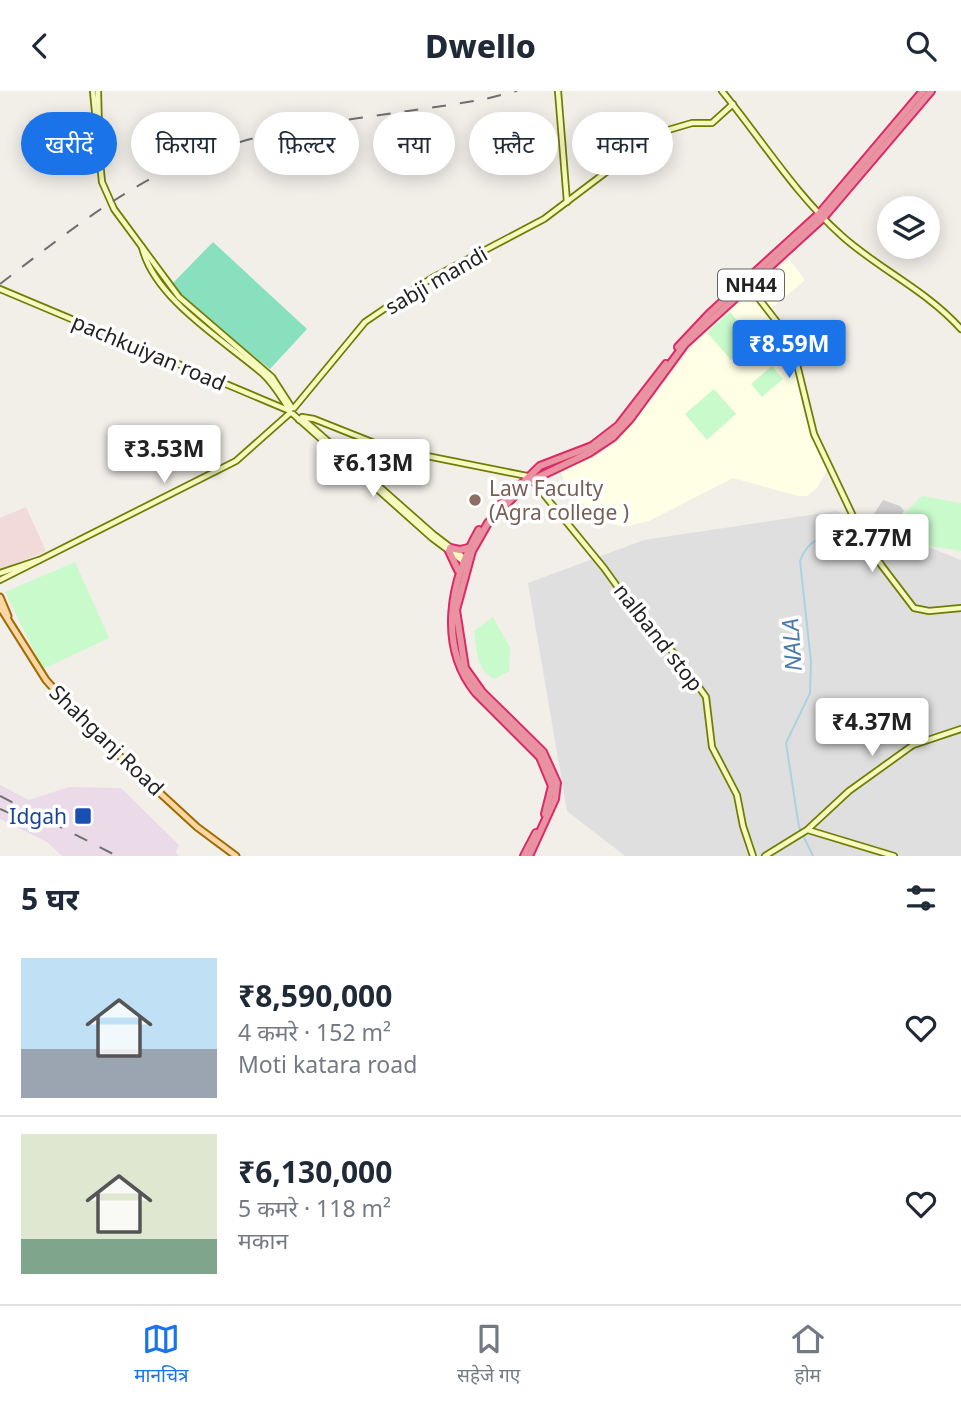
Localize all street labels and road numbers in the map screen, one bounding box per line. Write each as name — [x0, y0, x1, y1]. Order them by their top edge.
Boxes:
street label: sabji mandi — [380, 239, 492, 321]
road number: NH44 — [718, 269, 784, 301]
street label: pachkuiyan road — [68, 307, 230, 397]
street label: nalband stop — [608, 577, 710, 697]
street label: Shahganj Road — [44, 678, 170, 802]

